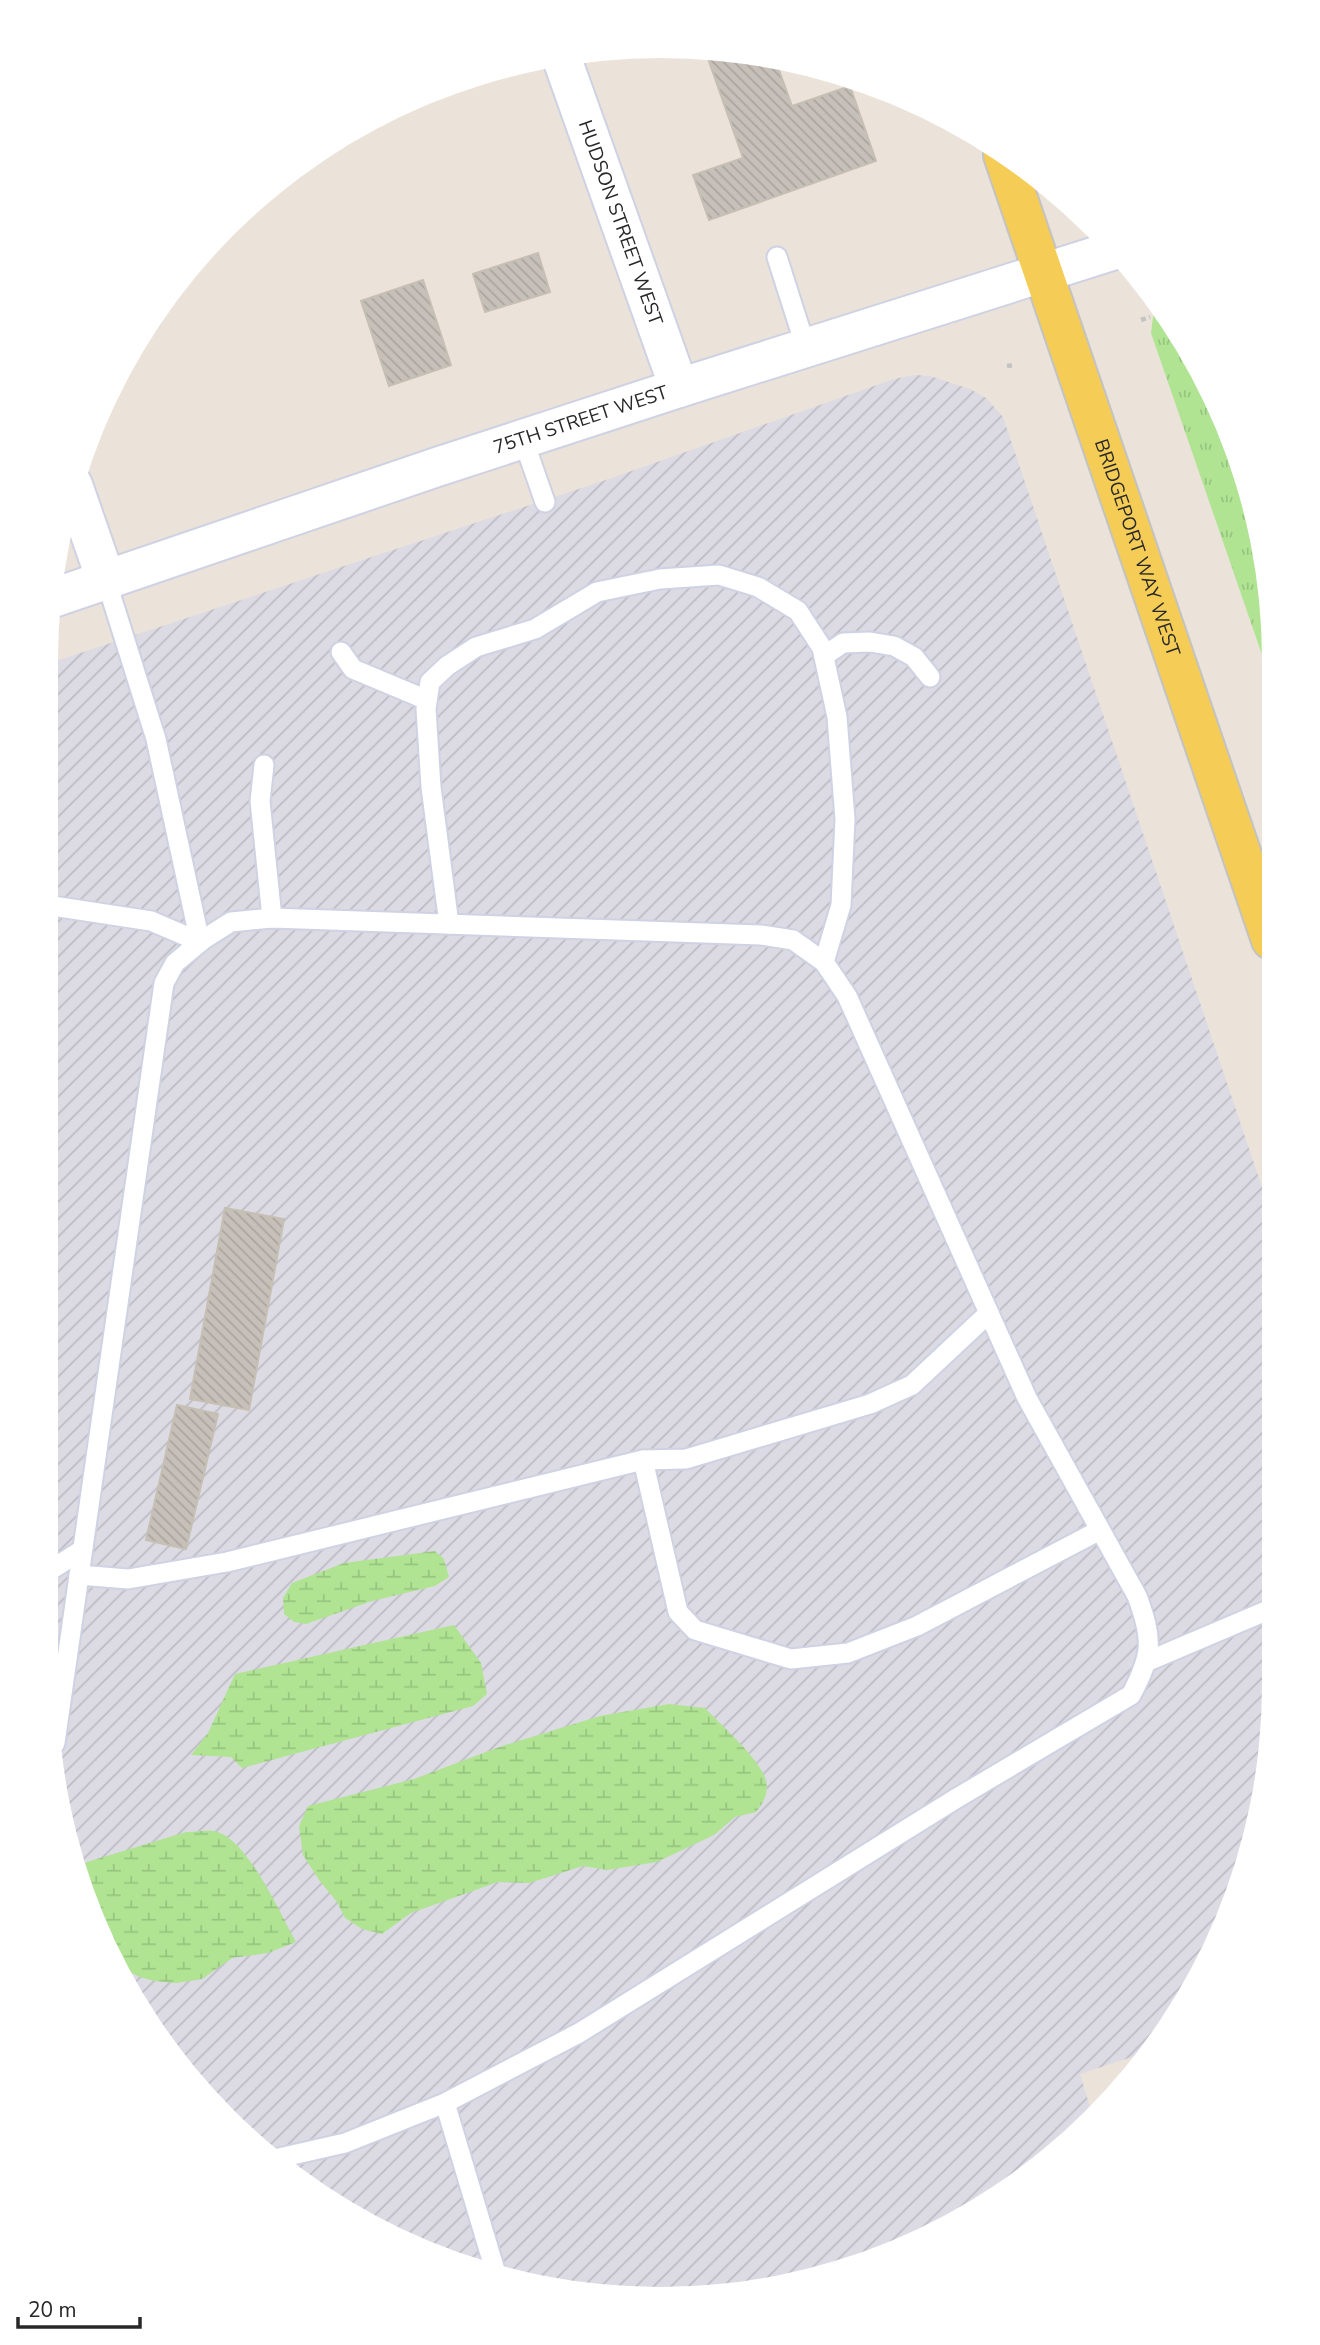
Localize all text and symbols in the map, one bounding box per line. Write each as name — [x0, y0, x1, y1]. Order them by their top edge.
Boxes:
street label: HUDSON STREET WEST — [572, 117, 669, 329]
street label: 75TH STREET WEST — [490, 379, 672, 461]
street label: BRIDGEPORT WAY WEST — [1088, 436, 1186, 660]
scale bar — [18, 2286, 140, 2330]
text: 20 m — [28, 2296, 77, 2324]

